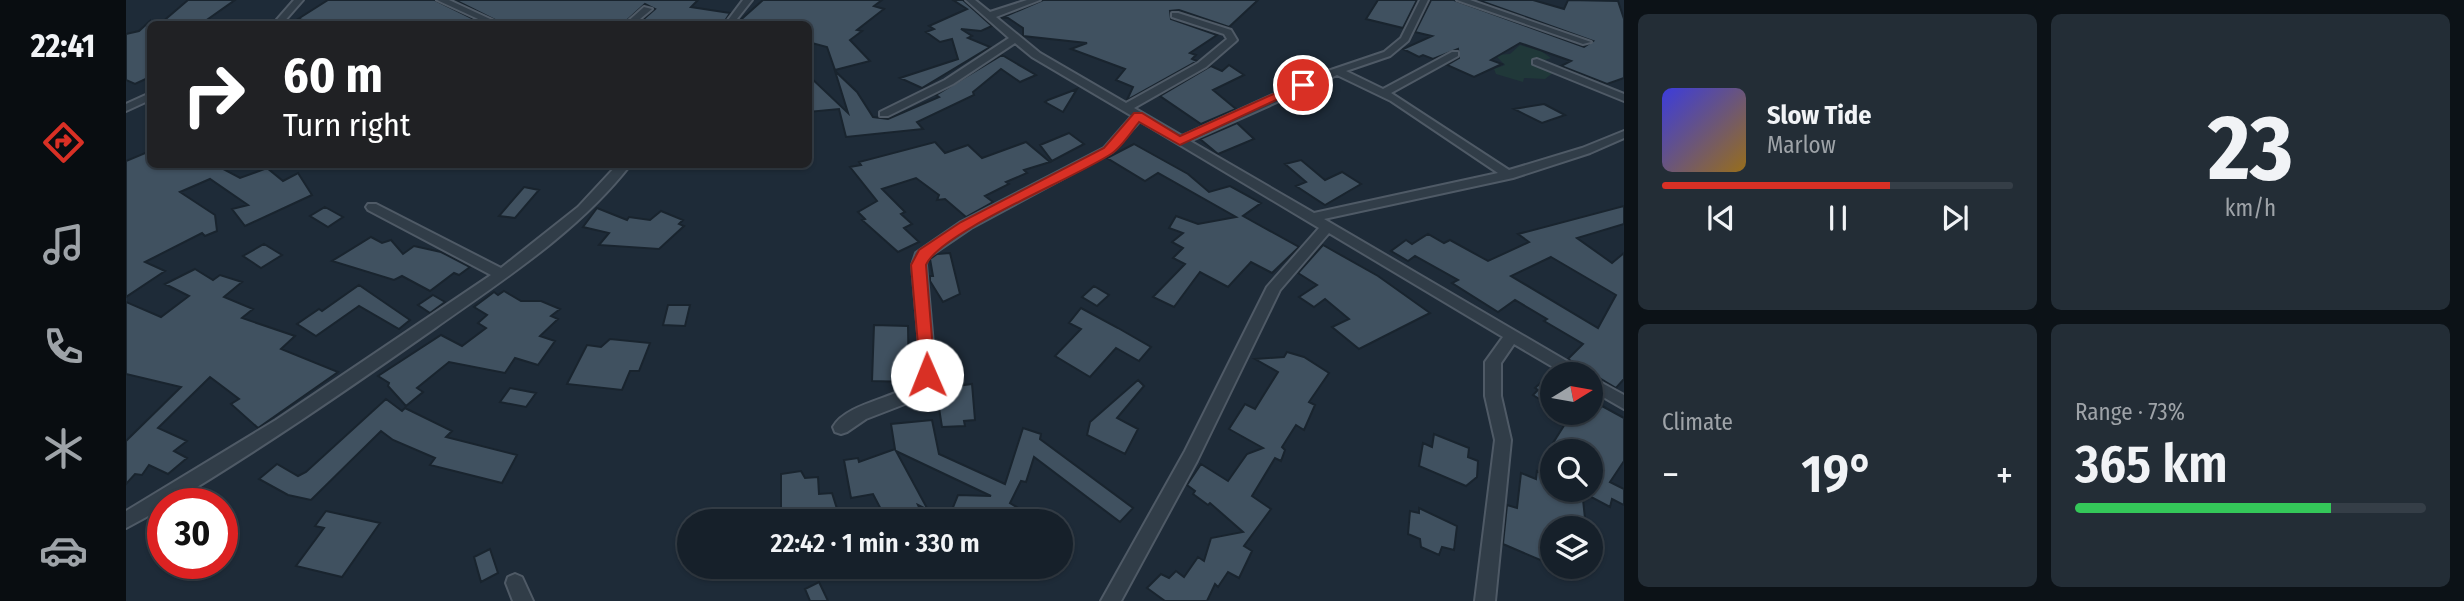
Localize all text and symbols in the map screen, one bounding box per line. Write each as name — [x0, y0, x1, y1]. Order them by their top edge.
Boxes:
text: 22:41 — [31, 27, 95, 65]
text: 60 m — [283, 46, 383, 105]
icon: right — [168, 49, 259, 140]
pin — [1273, 55, 1333, 115]
icon: arrive — [1284, 66, 1322, 104]
text: 23 — [2208, 94, 2293, 203]
text: Slow Tide — [1767, 100, 1871, 131]
text: Turn right — [283, 106, 410, 144]
icon: directions — [39, 118, 88, 167]
text: Marlow — [1767, 131, 1836, 159]
text: km/h — [2225, 194, 2276, 222]
icon: previous — [1702, 199, 1740, 237]
icon: pause — [1819, 199, 1857, 237]
icon: next — [1936, 199, 1974, 237]
icon: music — [39, 220, 88, 269]
icon: phone — [39, 322, 88, 371]
position arrow — [890, 338, 964, 412]
north arrow — [1540, 362, 1603, 425]
map controls — [1540, 362, 1603, 579]
text: Range · 73% — [2075, 398, 2185, 426]
text: Climate — [1662, 408, 1733, 436]
icon: climate — [39, 424, 88, 473]
text: 365 km — [2075, 433, 2228, 496]
button: search — [1540, 439, 1603, 502]
text: 19° — [1801, 443, 1874, 506]
text: − — [1662, 452, 1679, 498]
text: + — [1996, 452, 2013, 498]
speed limit sign: 30 — [147, 488, 238, 579]
button: layers — [1540, 516, 1603, 579]
icon: car — [39, 526, 88, 575]
text: 22:42 · 1 min · 330 m — [770, 528, 980, 559]

